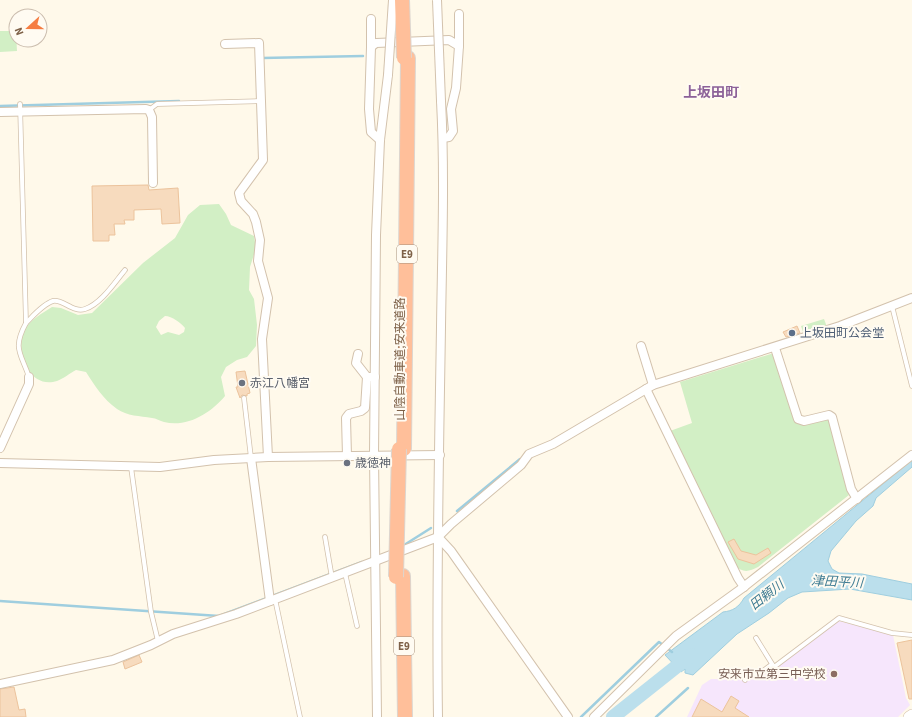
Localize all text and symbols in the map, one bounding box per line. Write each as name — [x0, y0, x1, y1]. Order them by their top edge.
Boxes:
north arrow — [8, 8, 48, 48]
text: N — [11, 25, 27, 38]
district label: 上坂田町 — [683, 83, 739, 103]
road number: E9 — [397, 245, 417, 263]
street label: 山陰自動車道;安来道路 — [392, 298, 409, 421]
place label: 上坂田町公会堂 — [800, 325, 884, 342]
marker: 上坂田町公会堂 — [787, 328, 797, 338]
place label: 赤江八幡宮 — [250, 375, 310, 392]
marker: 赤江八幡宮 — [237, 378, 247, 388]
place label: 歳徳神 — [355, 455, 391, 472]
marker: 歳徳神 — [342, 458, 352, 468]
water label: 津田平川 — [811, 572, 865, 592]
water label: 田頼川 — [746, 575, 789, 614]
road number: E9 — [394, 637, 414, 655]
place label: 安来市立第三中学校 — [718, 666, 826, 683]
marker: 安来市立第三中学校 — [829, 669, 839, 679]

